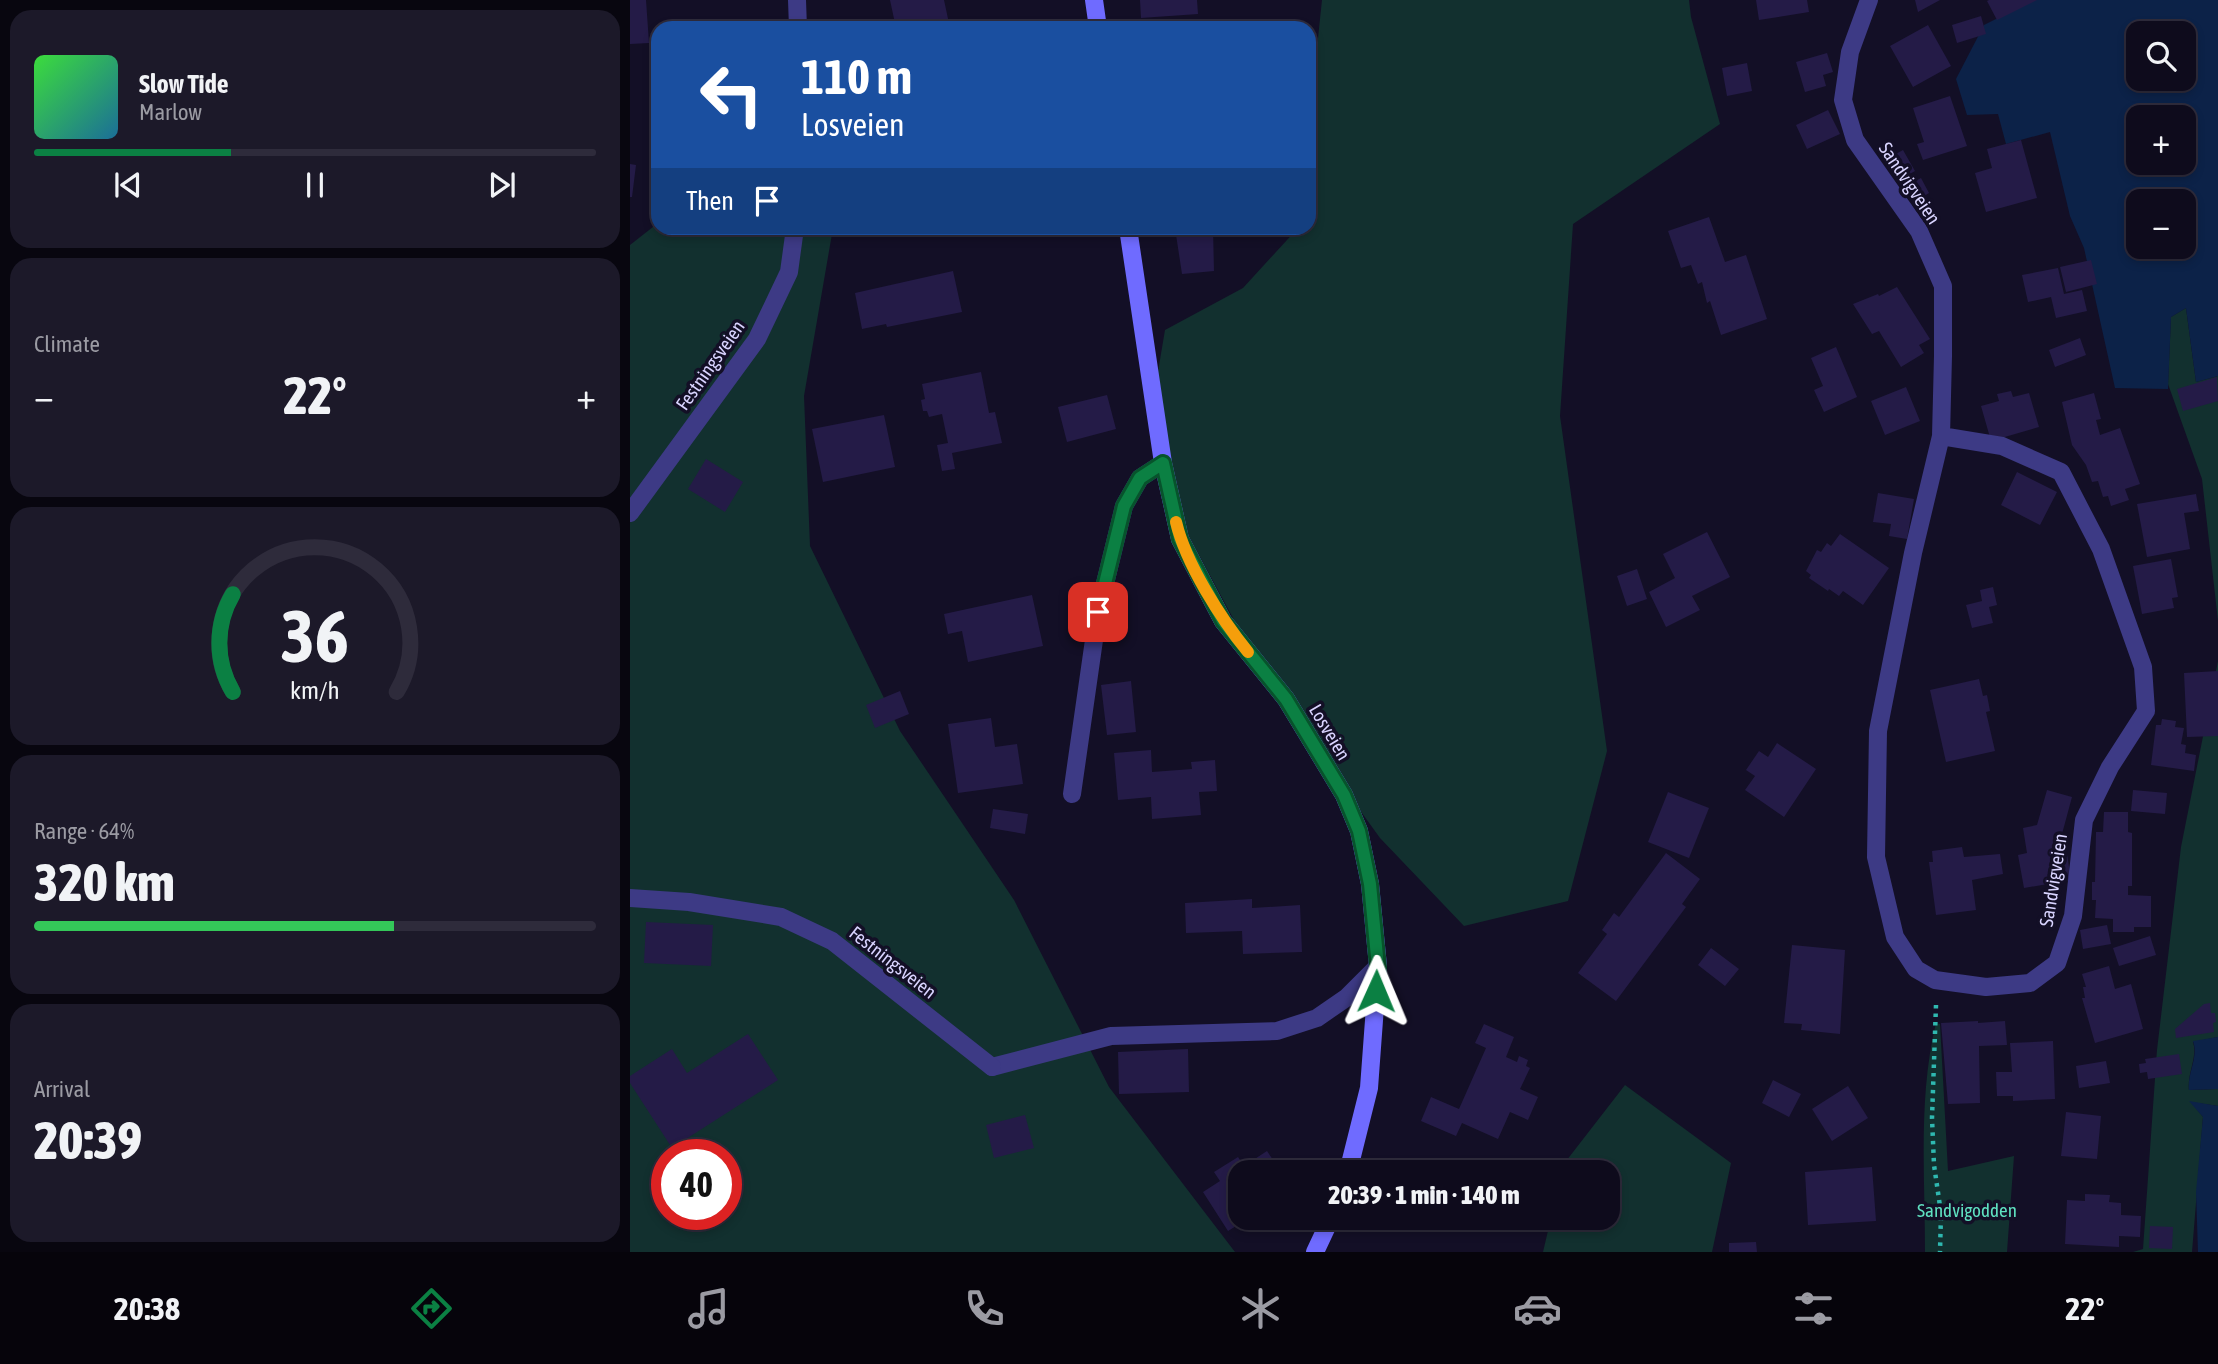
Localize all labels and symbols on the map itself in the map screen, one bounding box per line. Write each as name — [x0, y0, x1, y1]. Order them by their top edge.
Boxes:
street label: Sandvigveien — [1875, 138, 1945, 228]
street label: Festningsveien — [671, 316, 749, 414]
pin — [1068, 582, 1128, 642]
street label: Losveien — [1305, 700, 1355, 764]
street label: Sandvigveien — [2035, 832, 2071, 928]
street label: Festningsveien — [845, 921, 941, 1003]
position arrow — [1339, 954, 1413, 1028]
speed limit sign: 40 — [651, 1139, 742, 1230]
park label: Sandvigodden — [1917, 1199, 2017, 1221]

